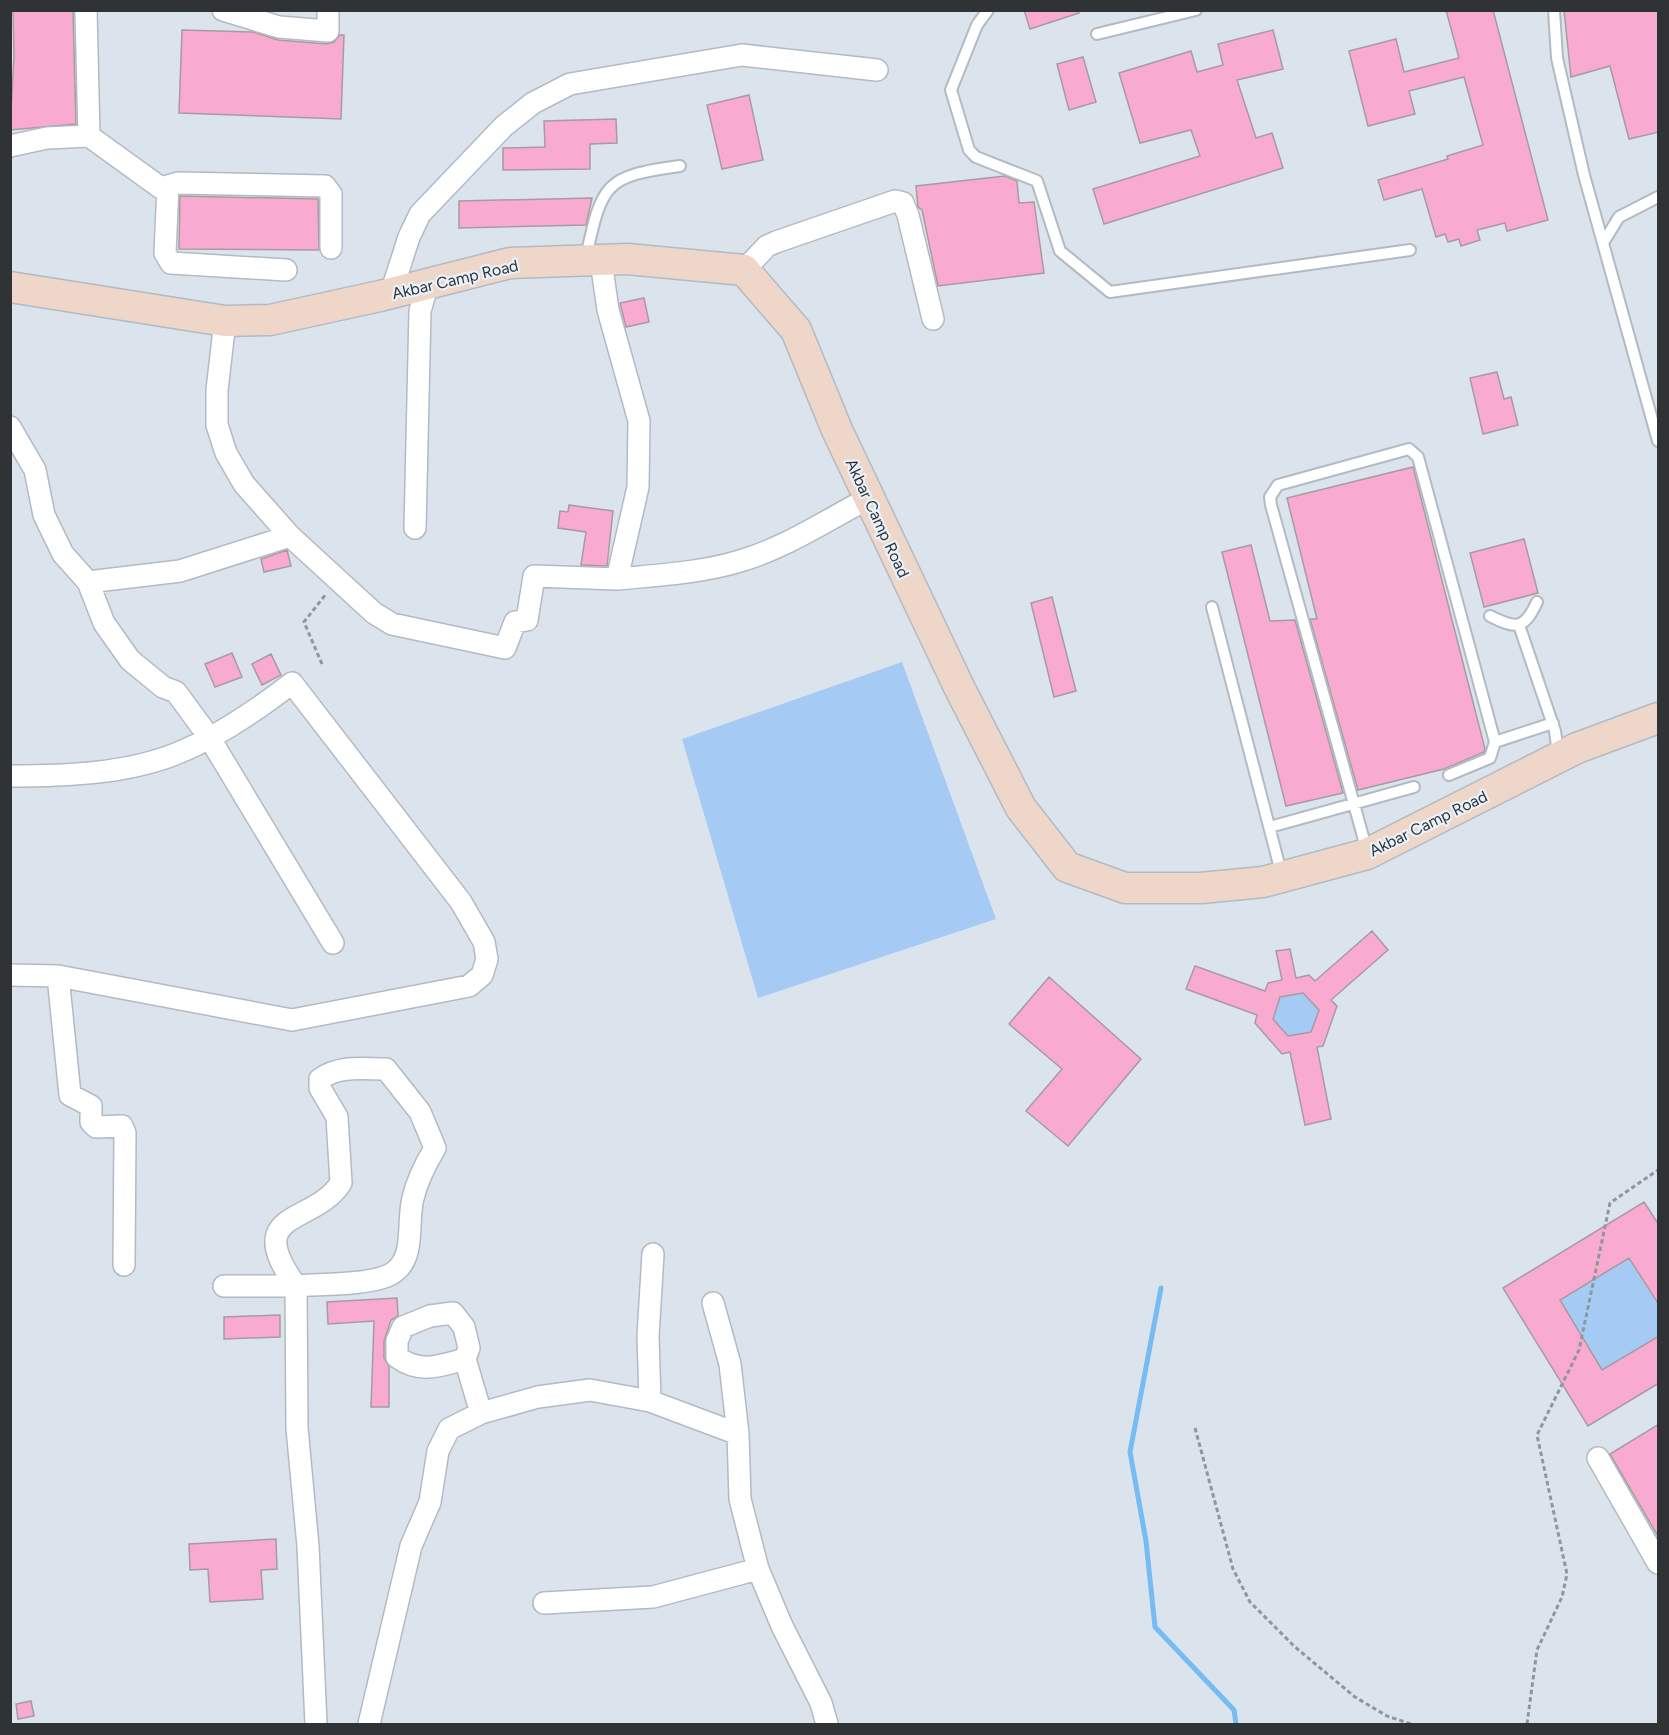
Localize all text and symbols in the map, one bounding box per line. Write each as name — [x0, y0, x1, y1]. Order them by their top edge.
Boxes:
street label: Akbar Camp Road — [390, 256, 520, 303]
street label: Akbar Camp Road — [842, 456, 913, 581]
street label: Akbar Camp Road — [1366, 787, 1490, 860]

